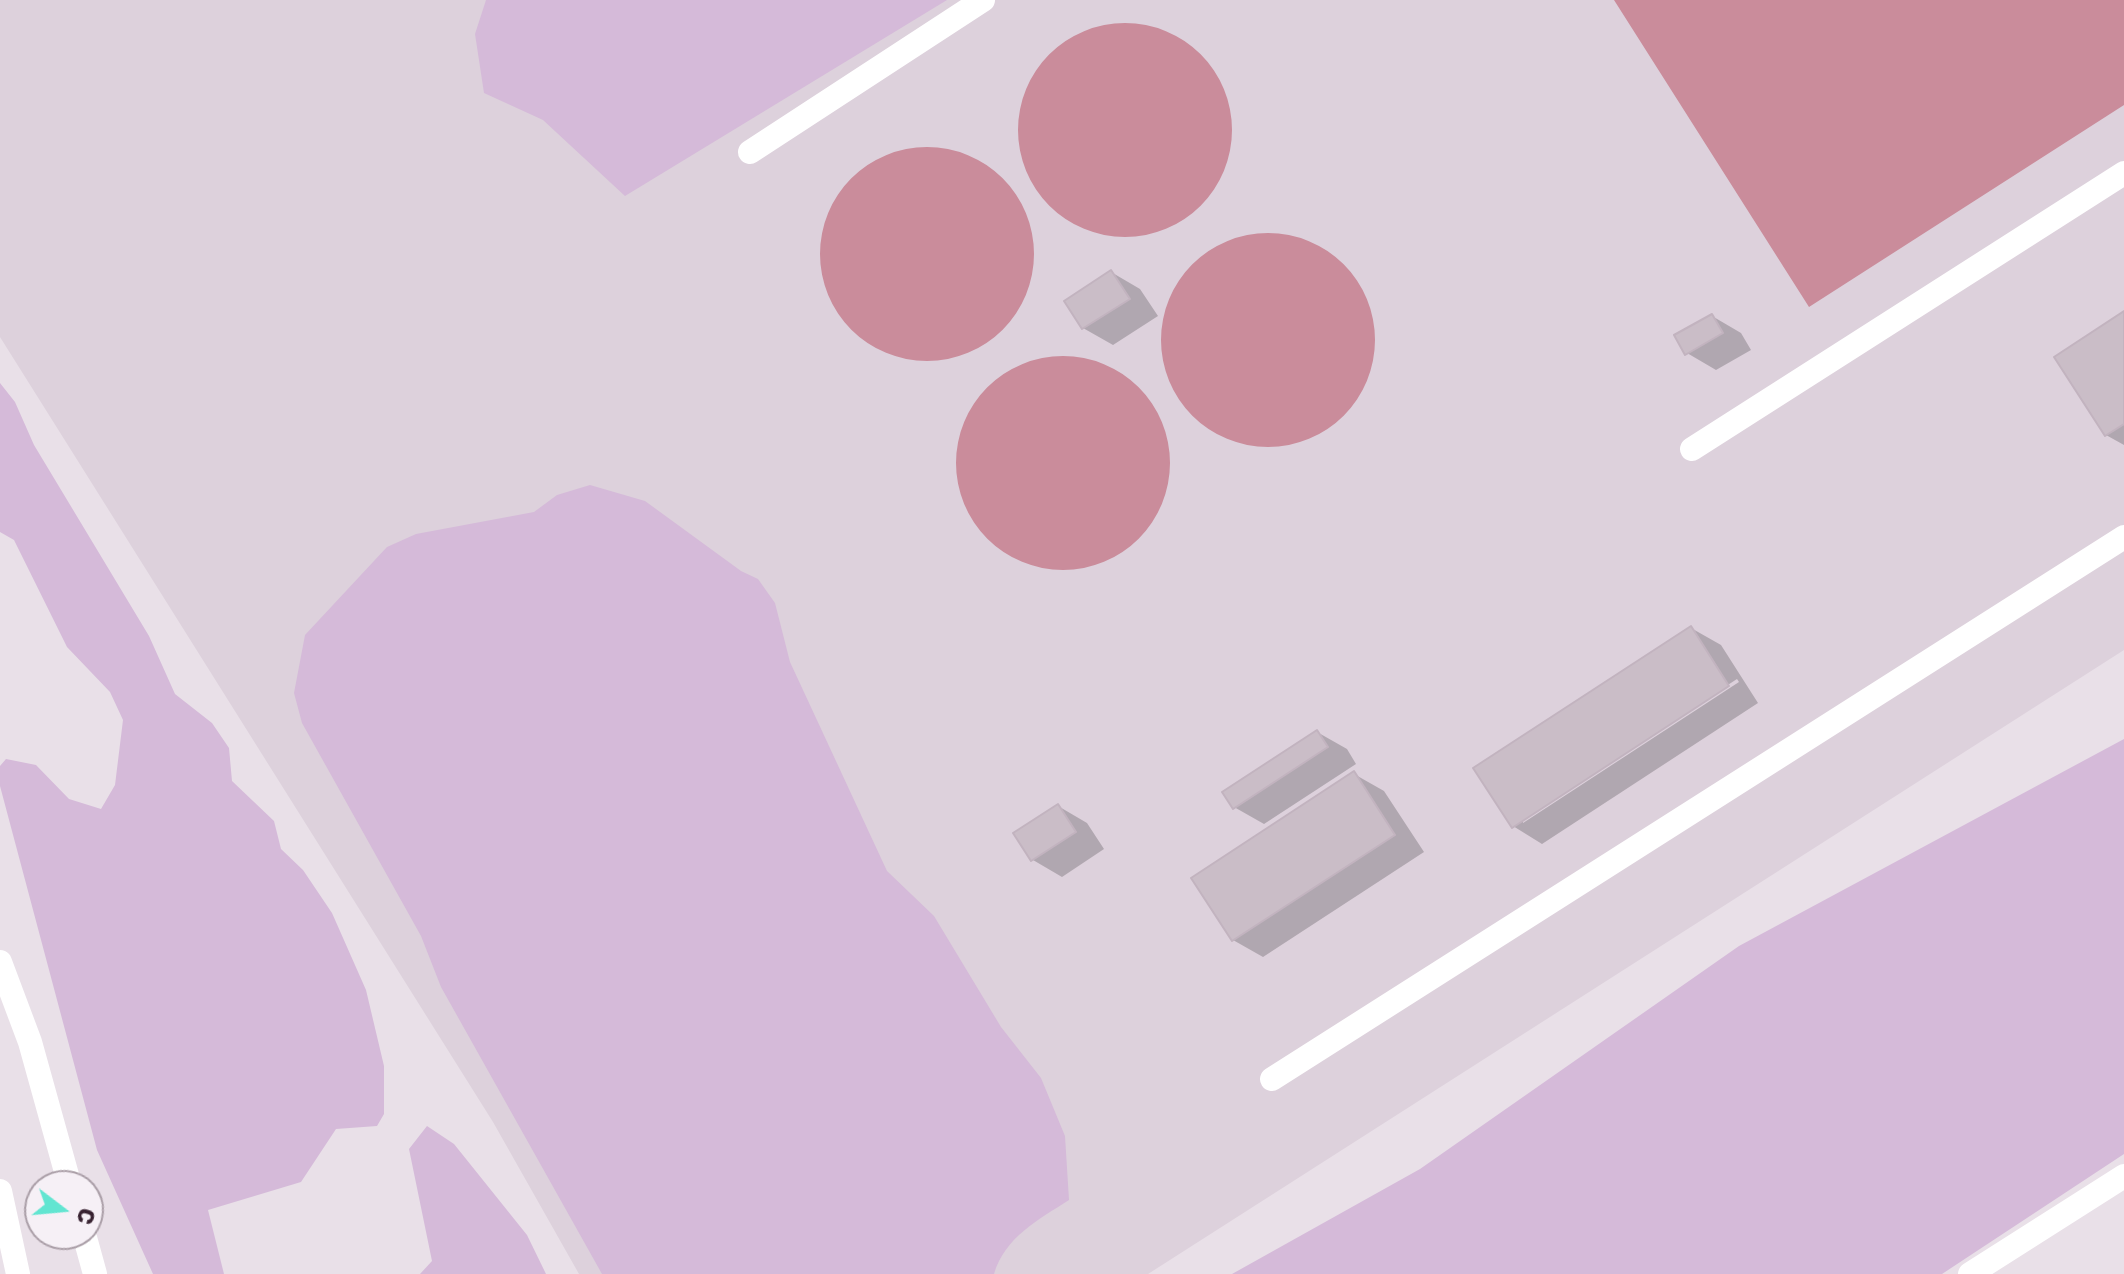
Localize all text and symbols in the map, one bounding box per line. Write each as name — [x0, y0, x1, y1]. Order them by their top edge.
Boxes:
north arrow — [24, 1170, 104, 1250]
text: С — [71, 1205, 101, 1227]

